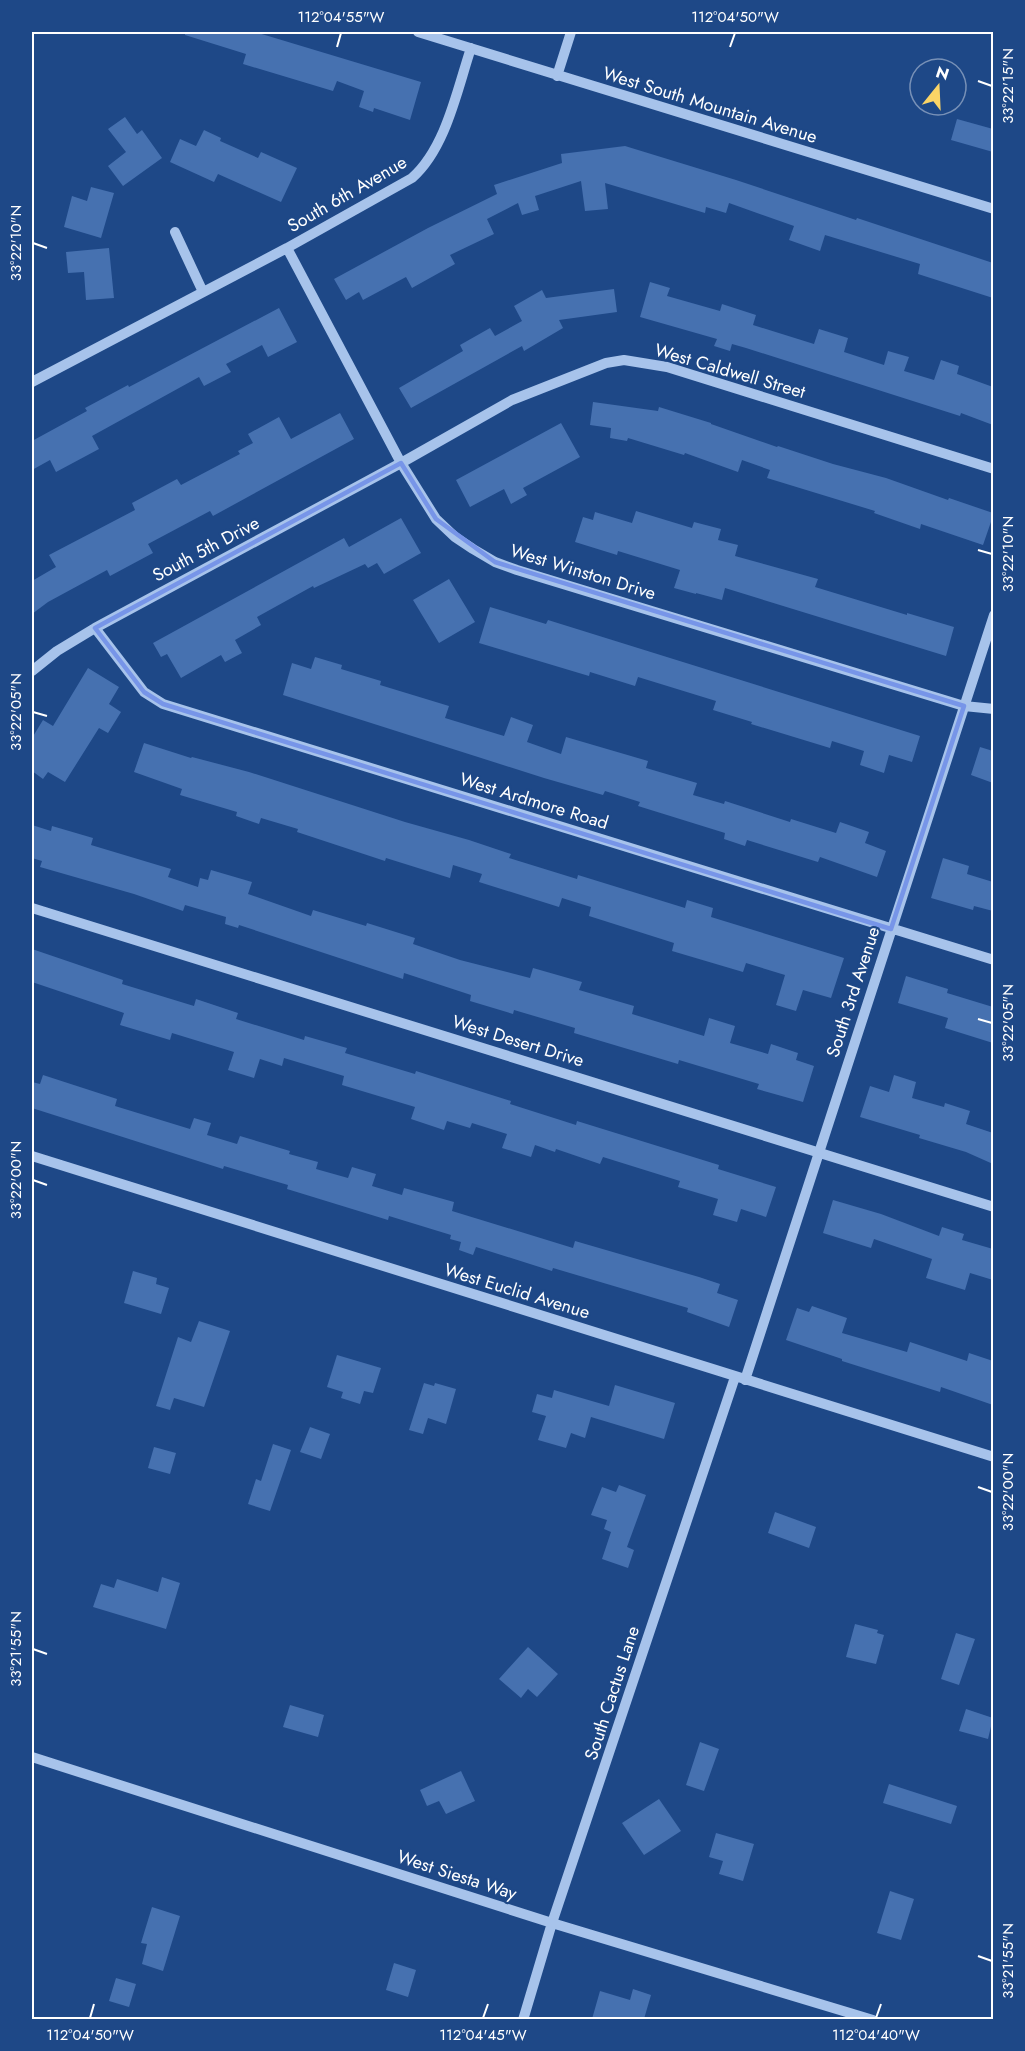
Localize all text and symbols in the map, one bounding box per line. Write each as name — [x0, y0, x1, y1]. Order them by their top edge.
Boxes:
text: 112°04'55"W — [298, 6, 385, 28]
text: 112°04'50"W — [691, 6, 779, 28]
text: 33°22'15"N — [997, 48, 1019, 124]
north arrow — [908, 57, 968, 117]
street label: West South Mountain Avenue — [600, 60, 820, 150]
text: N — [933, 60, 952, 86]
street label: South 6th Avenue — [283, 149, 411, 239]
text: 33°22'10"N — [5, 205, 27, 281]
street label: West Caldwell Street — [651, 337, 809, 405]
street label: South 5th Drive — [148, 510, 264, 588]
text: 33°22'10"N — [997, 516, 1019, 592]
street label: West Winston Drive — [507, 538, 659, 606]
text: 33°22'05"N — [5, 673, 27, 751]
street label: West Ardmore Road — [456, 766, 612, 836]
street label: South 3rd Avenue — [820, 923, 886, 1061]
text: 33°22'05"N — [997, 984, 1019, 1062]
street label: West Desert Drive — [449, 1009, 587, 1073]
text: 33°22'00"N — [5, 1141, 27, 1219]
street label: West Euclid Avenue — [441, 1256, 593, 1326]
text: 33°22'00"N — [997, 1453, 1019, 1531]
text: 33°21'55"N — [5, 1611, 27, 1687]
street label: South Cactus Lane — [578, 1622, 646, 1764]
street label: West Siesta Way — [394, 1843, 520, 1907]
text: 33°21'55"N — [997, 1923, 1019, 1999]
text: 112°04'50"W — [46, 2024, 134, 2046]
text: 112°04'45"W — [439, 2024, 527, 2046]
text: 112°04'40"W — [832, 2024, 920, 2046]

